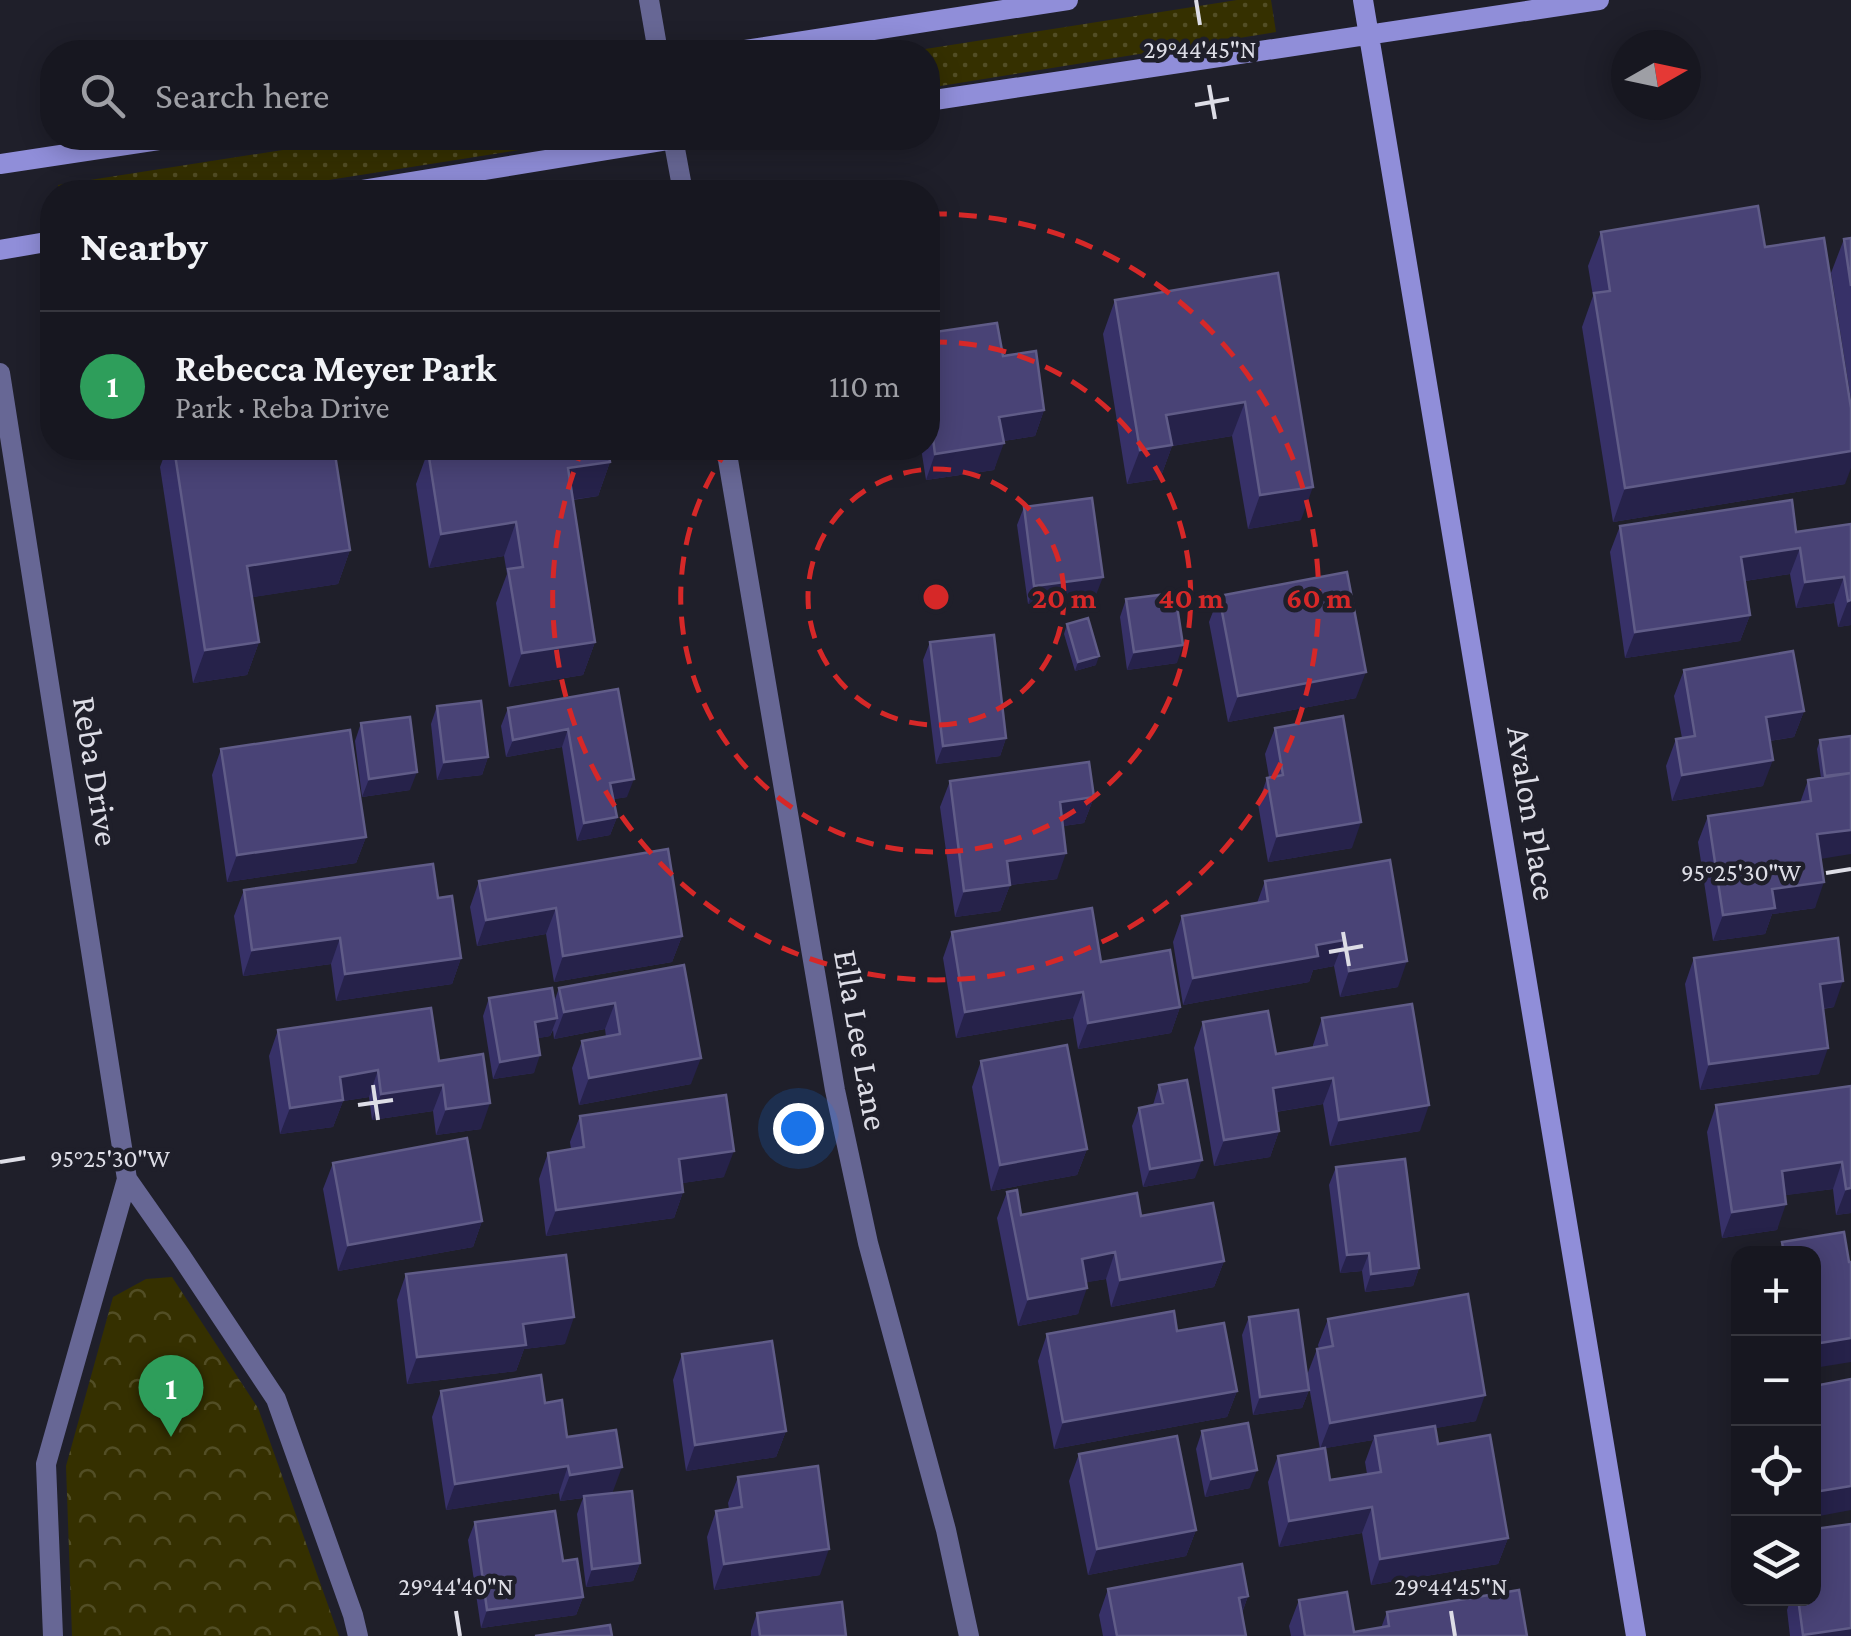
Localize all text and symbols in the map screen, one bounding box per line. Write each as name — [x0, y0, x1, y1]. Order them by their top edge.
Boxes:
north arrow — [1611, 30, 1701, 120]
text: 29°44'45"N — [1144, 36, 1256, 63]
search box — [40, 40, 940, 150]
icon: search — [75, 68, 130, 123]
text: Search here — [155, 74, 329, 116]
text: Nearby — [80, 222, 208, 269]
text: Rebecca Meyer Park — [175, 347, 496, 389]
text: 1 — [107, 368, 118, 404]
text: 110 m — [829, 368, 900, 404]
text: Park · Reba Drive — [175, 389, 390, 425]
centre of rings — [918, 579, 954, 615]
text: 20 m — [1032, 581, 1097, 614]
text: 40 m — [1158, 581, 1224, 614]
text: 60 m — [1286, 581, 1352, 614]
street label: Reba Drive — [65, 693, 127, 849]
street label: Avalon Place — [1499, 723, 1565, 903]
text: 95°25'30"W — [1681, 859, 1801, 886]
street label: Ella Lee Lane — [826, 947, 896, 1133]
your location — [773, 1103, 824, 1154]
text: 95°25'30"W — [50, 1145, 170, 1172]
map controls — [1731, 1246, 1821, 1606]
button: + — [1731, 1246, 1821, 1336]
button: − — [1731, 1336, 1821, 1426]
pin: 1 — [138, 1354, 204, 1437]
button: locate — [1731, 1426, 1821, 1516]
button: layers — [1731, 1516, 1821, 1606]
text: 29°44'40"N — [399, 1573, 514, 1600]
text: 29°44'45"N — [1395, 1573, 1507, 1600]

